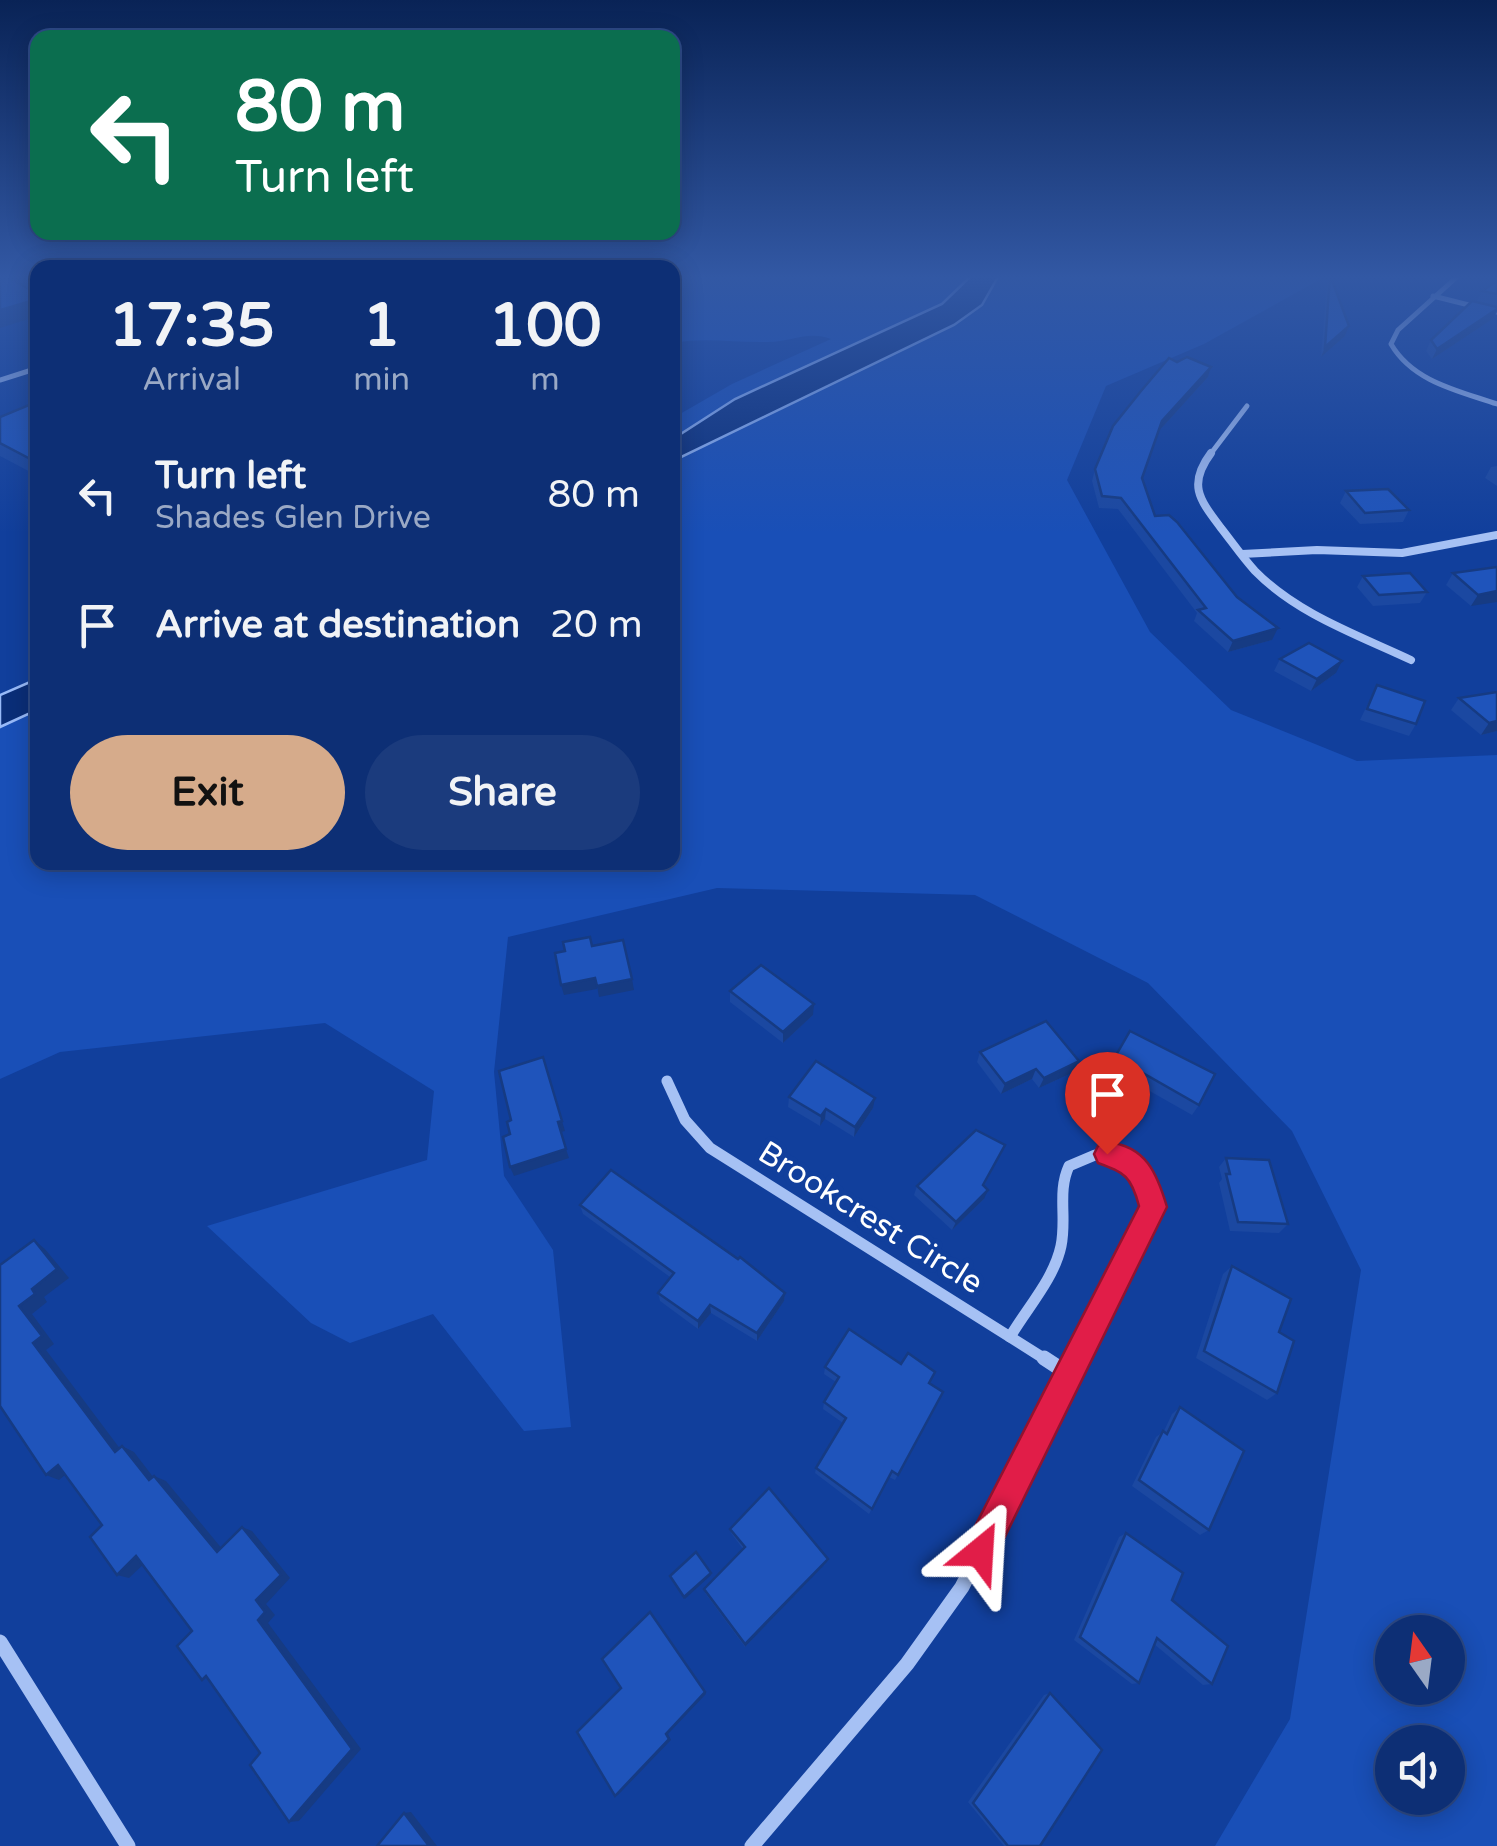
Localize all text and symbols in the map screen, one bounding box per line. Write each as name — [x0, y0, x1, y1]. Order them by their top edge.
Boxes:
text: 80 m — [235, 66, 405, 150]
icon: left — [70, 70, 200, 200]
text: Turn left — [235, 151, 414, 205]
text: 17:35 — [108, 290, 275, 362]
text: 1 — [363, 290, 400, 362]
text: 100 — [488, 290, 602, 362]
text: Arrival — [142, 361, 241, 399]
text: min — [353, 361, 410, 399]
text: m — [530, 361, 560, 399]
text: Turn left — [155, 453, 306, 499]
icon: left — [70, 468, 125, 523]
text: 80 m — [548, 472, 640, 518]
text: Shades Glen Drive — [155, 499, 431, 537]
icon: arrive — [70, 598, 125, 653]
text: Arrive at destination — [155, 602, 520, 648]
text: 20 m — [550, 602, 643, 648]
button: Exit — [70, 735, 345, 850]
button: Share — [365, 735, 640, 850]
pin — [1065, 1052, 1150, 1155]
icon: arrive — [1080, 1067, 1135, 1122]
street label: Brookcrest Circle — [751, 1133, 990, 1302]
position arrow — [928, 1500, 1032, 1604]
north arrow — [1375, 1615, 1465, 1705]
map controls — [1375, 1615, 1465, 1815]
button: sound — [1375, 1725, 1465, 1815]

